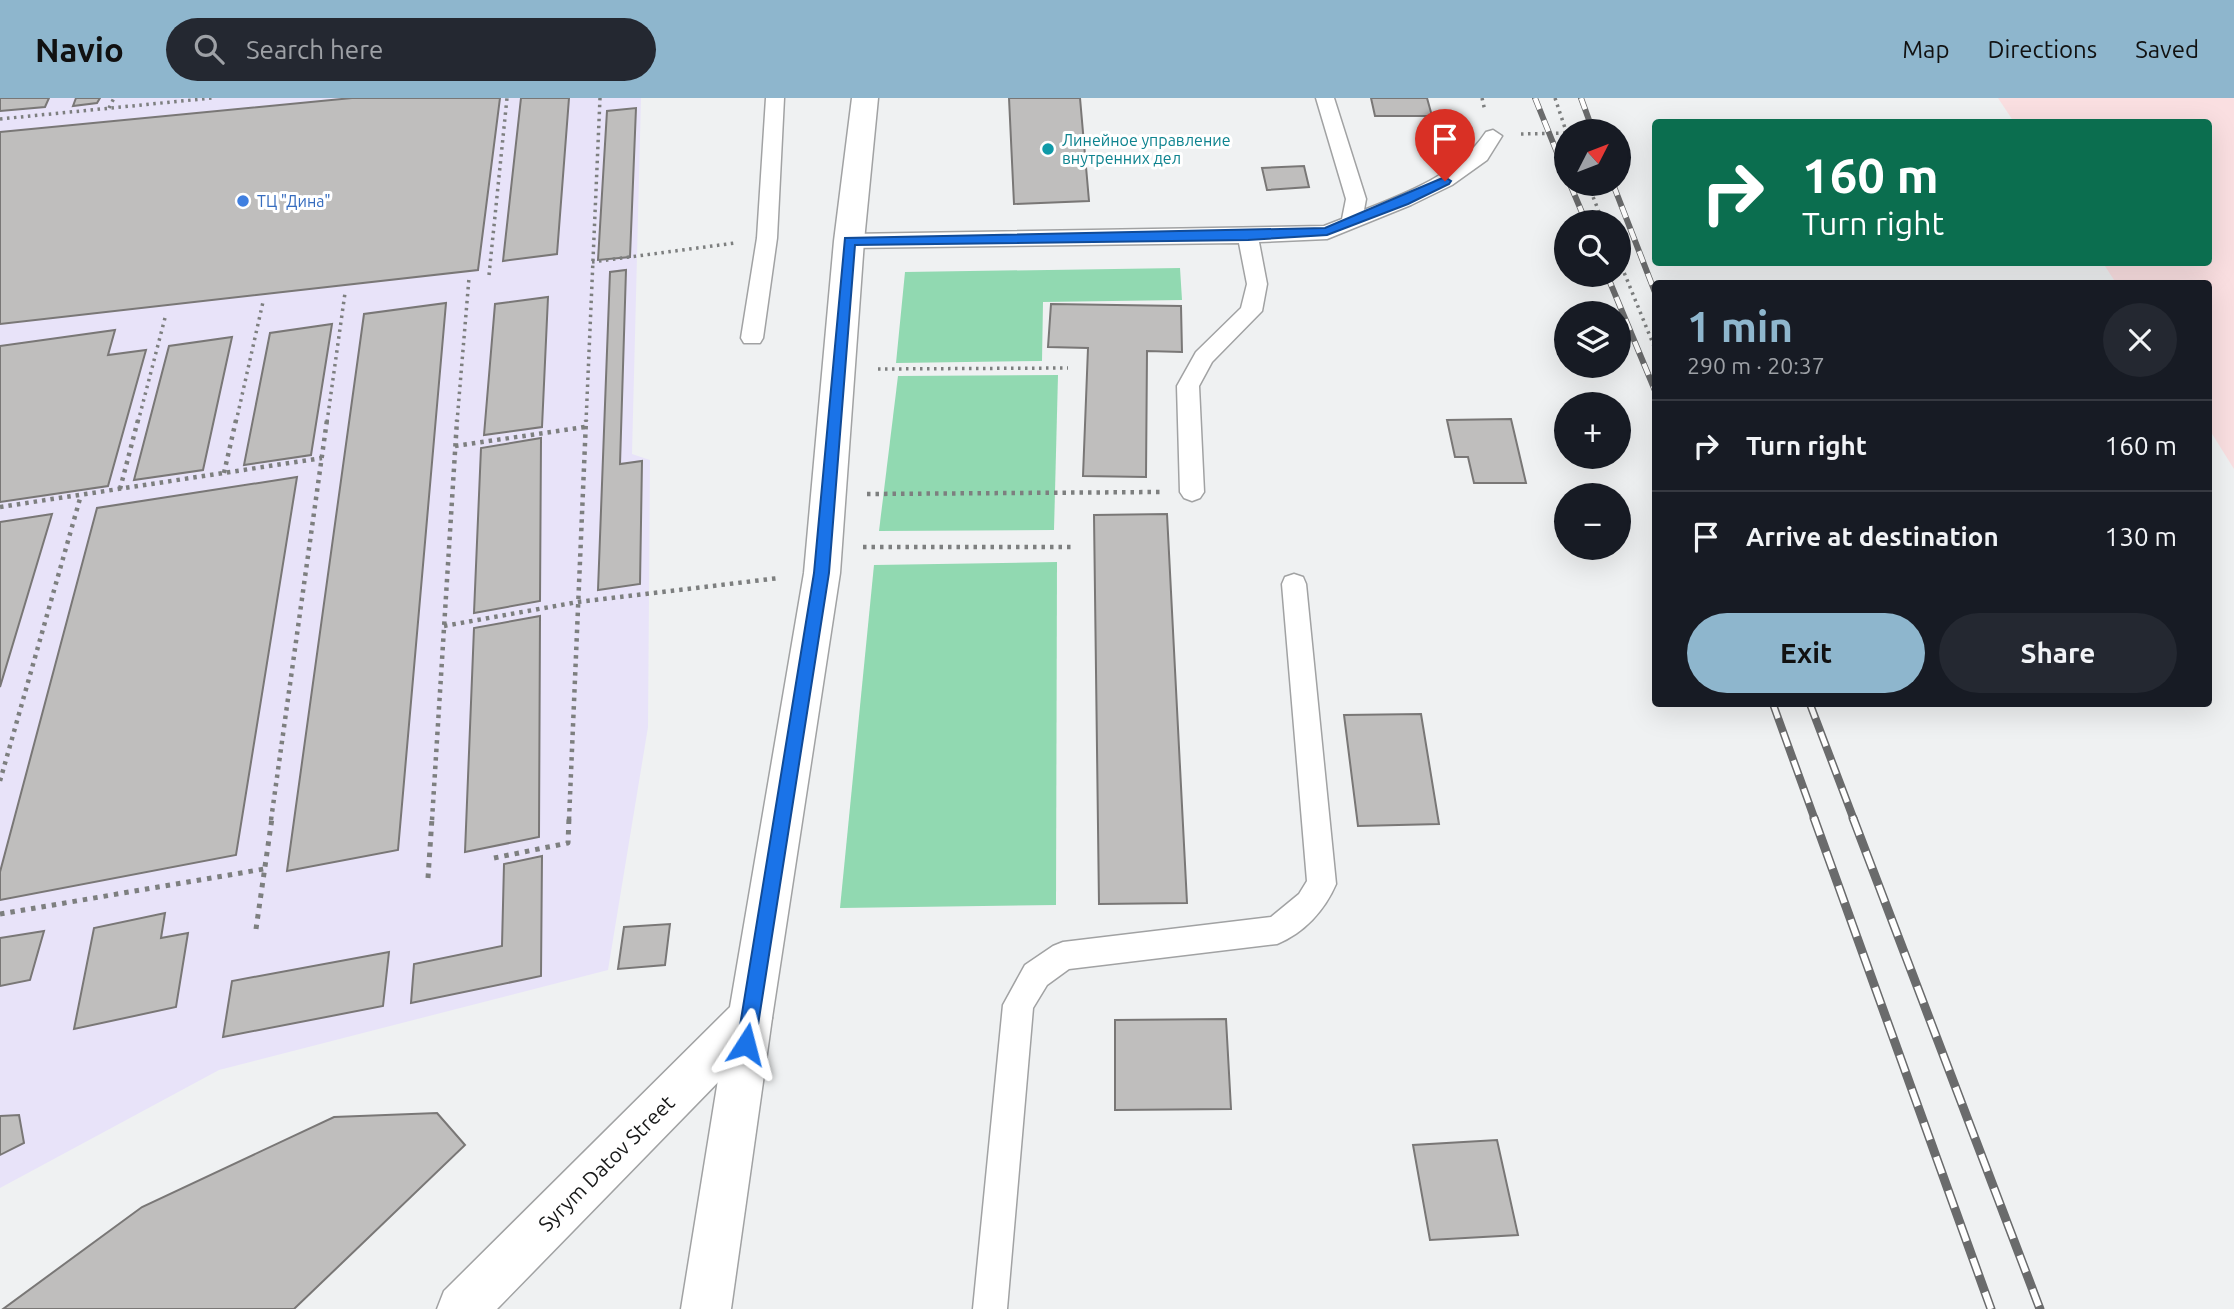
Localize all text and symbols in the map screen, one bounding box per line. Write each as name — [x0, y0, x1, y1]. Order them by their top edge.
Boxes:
search box — [166, 18, 656, 81]
icon: search — [190, 30, 228, 68]
text: Navio — [35, 31, 124, 68]
text: Search here — [246, 35, 383, 64]
text: Map — [1902, 36, 1949, 63]
text: Directions — [1987, 36, 2097, 63]
text: Saved — [2135, 36, 2199, 63]
pin — [1415, 109, 1475, 181]
north arrow — [1554, 119, 1631, 196]
map controls — [1554, 119, 1631, 560]
icon: arrive — [1426, 120, 1464, 158]
place label: Линейное управление внутренних дел — [1062, 131, 1231, 167]
marker: Линейное управление внутренних дел — [1040, 141, 1056, 157]
icon: right — [1687, 147, 1778, 238]
text: 160 m — [1802, 147, 1939, 202]
place label: ТЦ "Дина" — [257, 192, 331, 210]
marker: ТЦ "Дина" — [235, 193, 251, 209]
text: Turn right — [1802, 205, 1944, 241]
button: search — [1554, 210, 1631, 287]
button: layers — [1554, 301, 1631, 378]
text: 1 min — [1687, 303, 1793, 350]
button: close — [2103, 303, 2177, 377]
text: 290 m · 20:37 — [1687, 353, 1825, 378]
button: + — [1554, 392, 1631, 469]
icon: right — [1687, 427, 1725, 465]
text: Turn right — [1746, 431, 1867, 460]
text: 160 m — [2105, 431, 2177, 460]
button: − — [1554, 483, 1631, 560]
icon: arrive — [1687, 518, 1725, 556]
text: Arrive at destination — [1746, 522, 1999, 551]
text: 130 m — [2105, 522, 2177, 551]
button: Exit — [1687, 613, 1925, 693]
button: Share — [1939, 613, 2177, 693]
position arrow — [709, 1007, 783, 1081]
street label: Syrym Datov Street — [533, 1090, 679, 1236]

